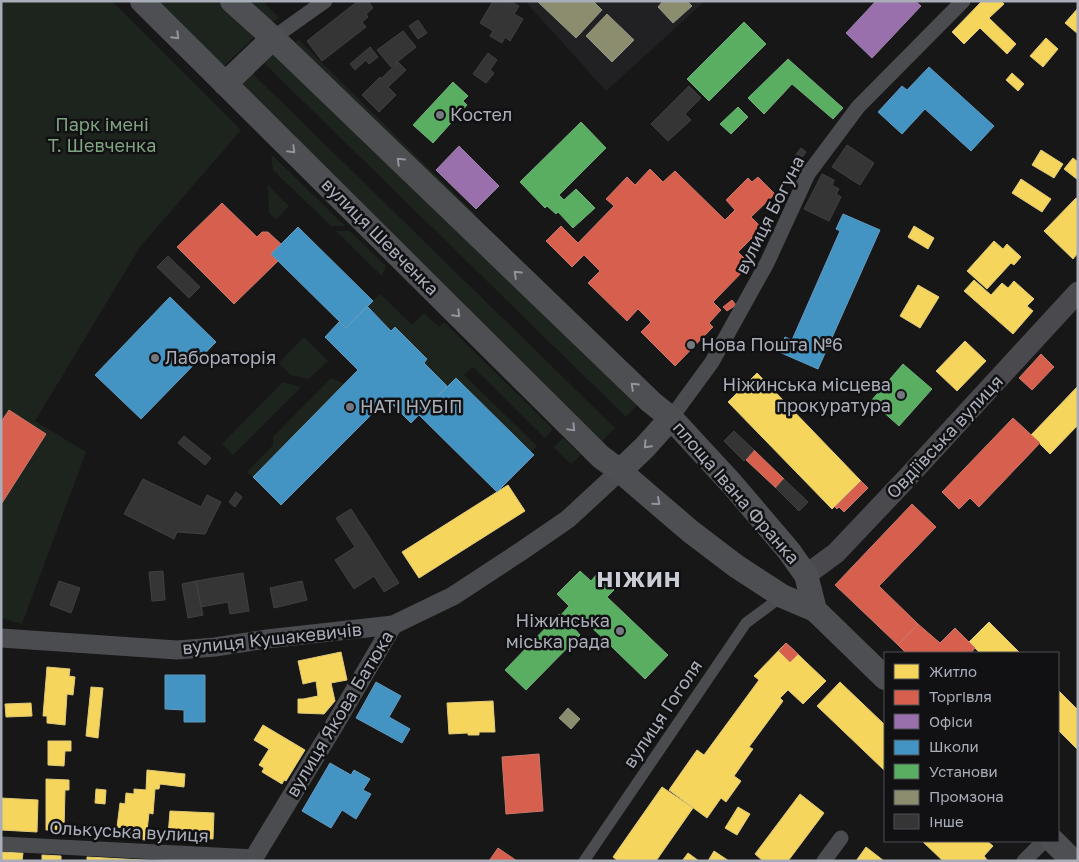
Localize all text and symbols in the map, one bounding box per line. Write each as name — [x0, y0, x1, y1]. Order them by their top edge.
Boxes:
one-way arrow — [171, 30, 180, 39]
place label: Костел — [450, 103, 512, 125]
marker: Костел — [434, 109, 446, 121]
park label: Парк імені Т. Шевченка — [48, 113, 156, 156]
one-way arrow — [286, 144, 295, 153]
street label: вулиця Богуна — [730, 152, 808, 277]
one-way arrow — [397, 158, 406, 167]
street label: вулиця Шевченка — [317, 173, 444, 300]
one-way arrow — [514, 270, 523, 279]
one-way arrow — [451, 308, 460, 317]
place label: Нова Пошта №6 — [701, 333, 843, 355]
marker: Нова Пошта №6 — [685, 339, 697, 351]
place label: Лабораторія — [165, 346, 276, 368]
marker: Лабораторія — [149, 352, 161, 364]
street label: Овдіївська вулиця — [881, 370, 1007, 503]
place label: Ніжинська місцева прокуратура — [723, 373, 891, 416]
one-way arrow — [631, 383, 640, 392]
marker: Ніжинська місцева прокуратура — [895, 389, 907, 401]
place label: НАТІ НУБІП — [360, 395, 462, 417]
marker: НАТІ НУБІП — [344, 401, 356, 413]
street label: площа Івана Франка — [669, 417, 805, 568]
one-way arrow — [566, 422, 575, 431]
one-way arrow — [644, 439, 653, 448]
one-way arrow — [652, 497, 661, 506]
district label: НІЖИН — [596, 565, 682, 592]
place label: Ніжинська міська рада — [506, 609, 610, 652]
street label: вулиця Кушакевичів — [181, 618, 363, 658]
marker: Ніжинська міська рада — [614, 625, 626, 637]
street label: вулиця Якова Батюка — [281, 626, 398, 801]
legend — [884, 652, 1059, 842]
street label: вулиця Гоголя — [618, 655, 706, 772]
text: Житло — [929, 662, 977, 680]
text: Торгівля — [929, 687, 992, 705]
text: Офіси — [929, 712, 973, 730]
text: Школи — [929, 737, 979, 755]
text: Установи — [929, 762, 998, 780]
text: Промзона — [929, 787, 1004, 805]
text: Інше — [929, 812, 964, 830]
street label: Олькуська вулиця — [49, 816, 209, 846]

